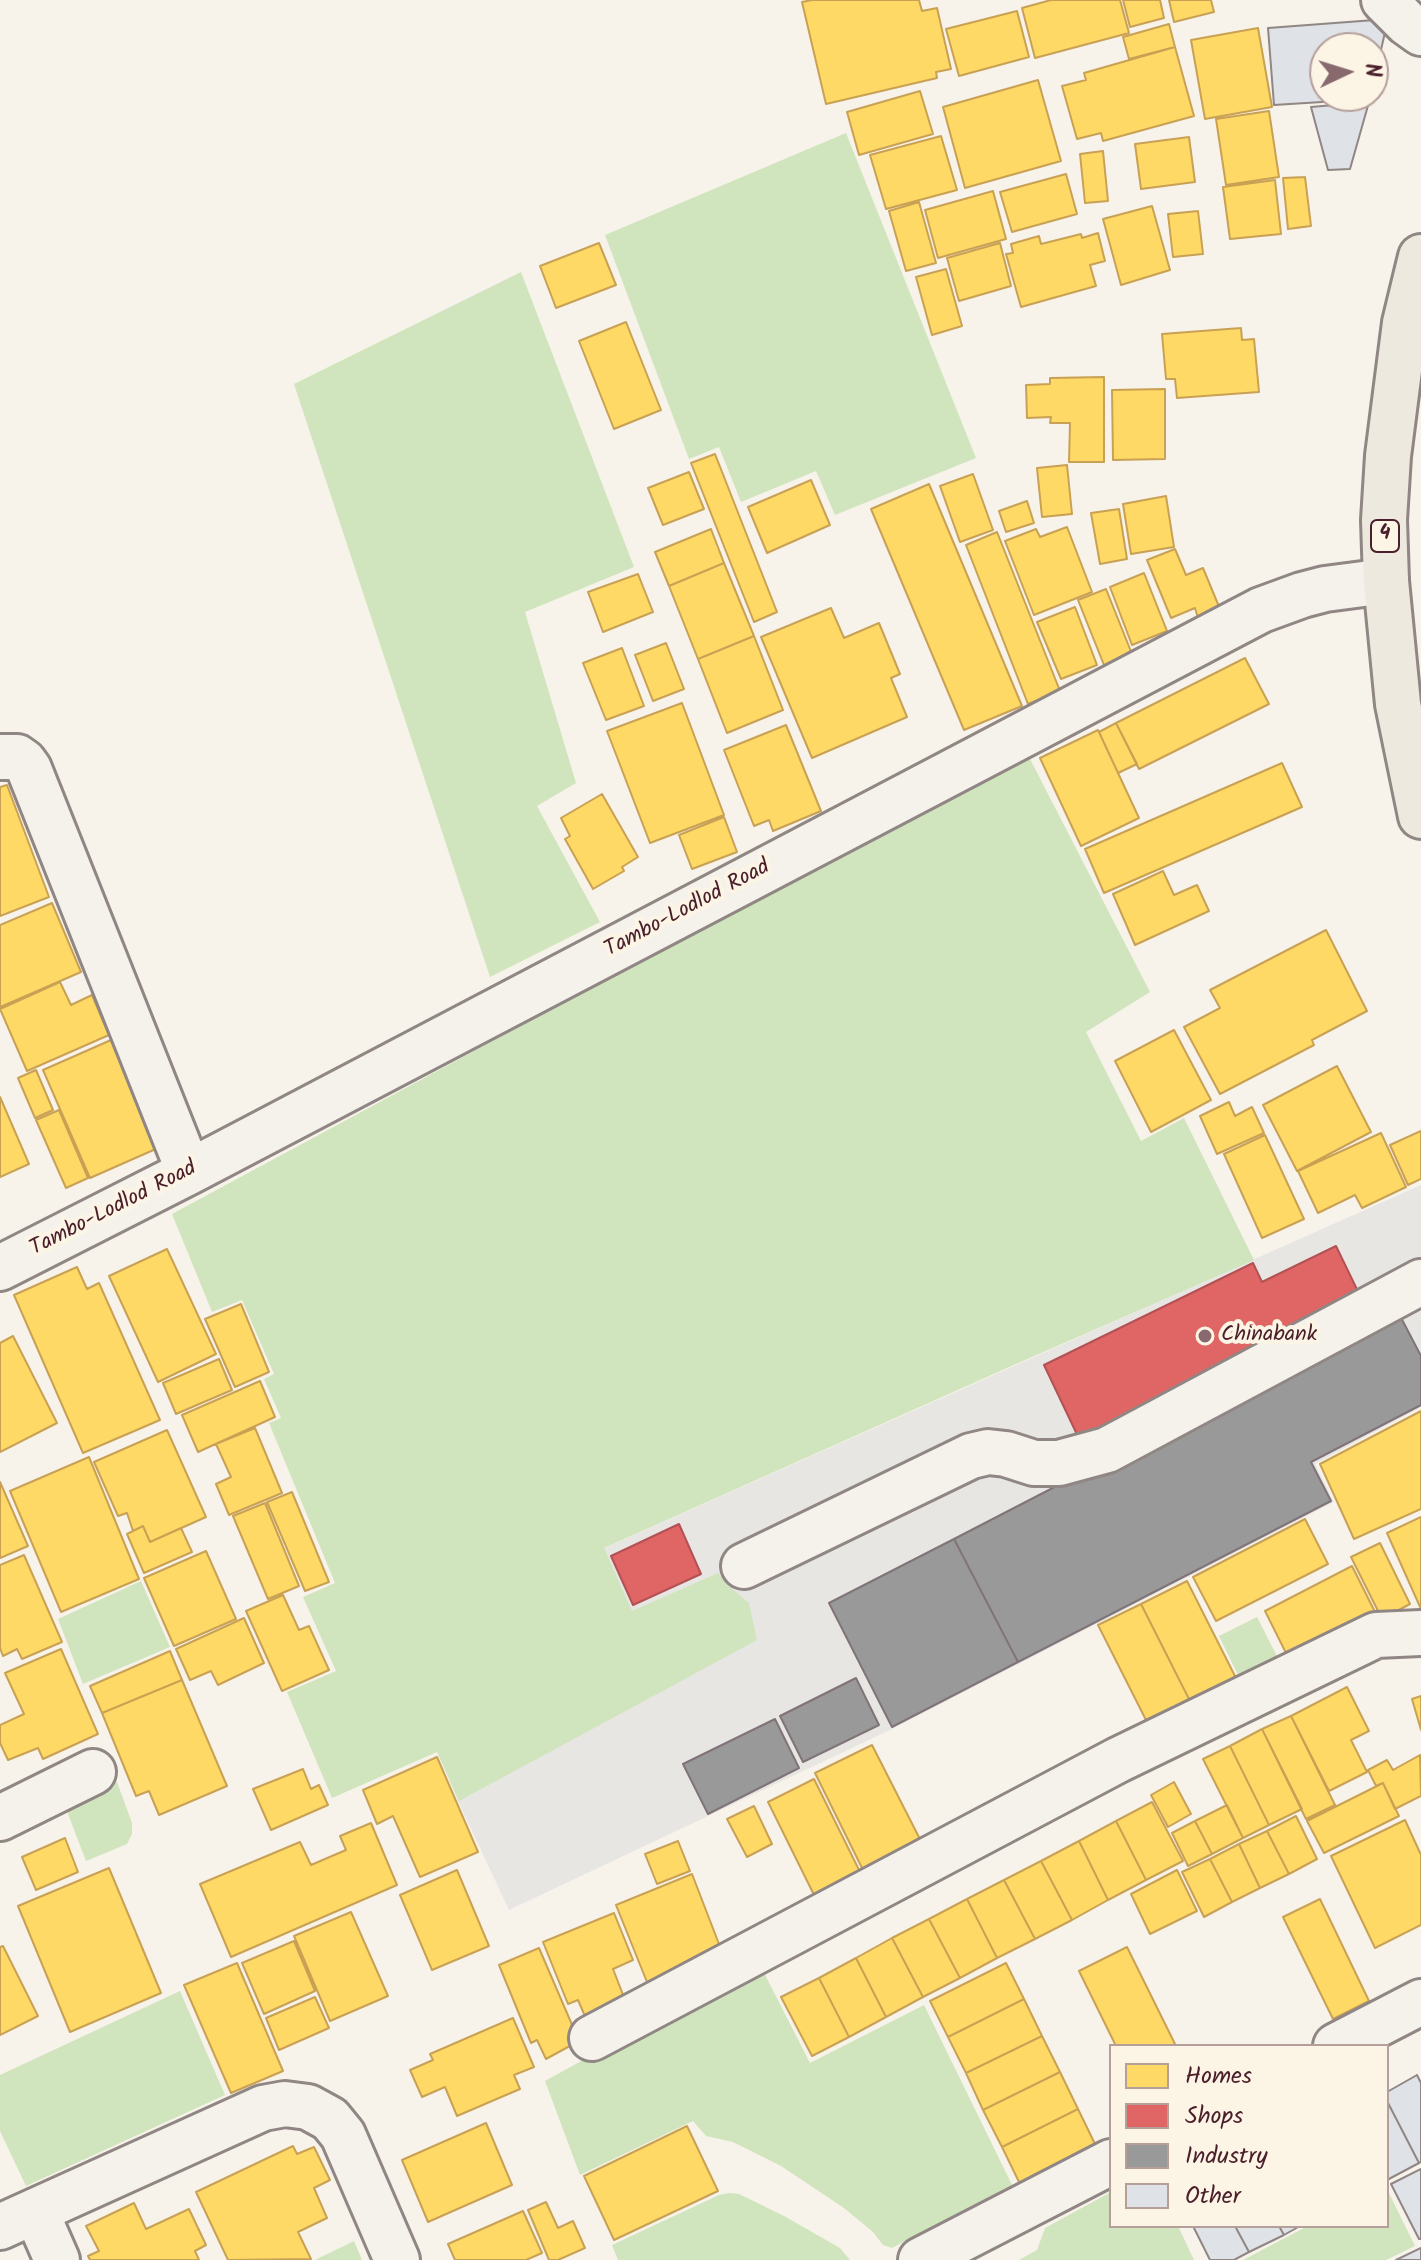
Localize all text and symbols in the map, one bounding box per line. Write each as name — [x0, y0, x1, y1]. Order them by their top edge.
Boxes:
north arrow — [1309, 32, 1389, 112]
text: N — [1354, 62, 1389, 79]
road number: 4 — [1371, 520, 1399, 552]
street label: Tambo-Lodlod Road — [601, 855, 775, 965]
street label: Tambo-Lodlod Road — [26, 1157, 202, 1263]
place label: Chinabank — [1221, 1323, 1317, 1349]
marker: Chinabank — [1196, 1327, 1214, 1345]
legend — [1109, 2044, 1389, 2228]
text: Homes — [1185, 2057, 1252, 2096]
text: Shops — [1185, 2097, 1243, 2136]
text: Industry — [1185, 2137, 1267, 2176]
text: Other — [1185, 2177, 1241, 2216]

